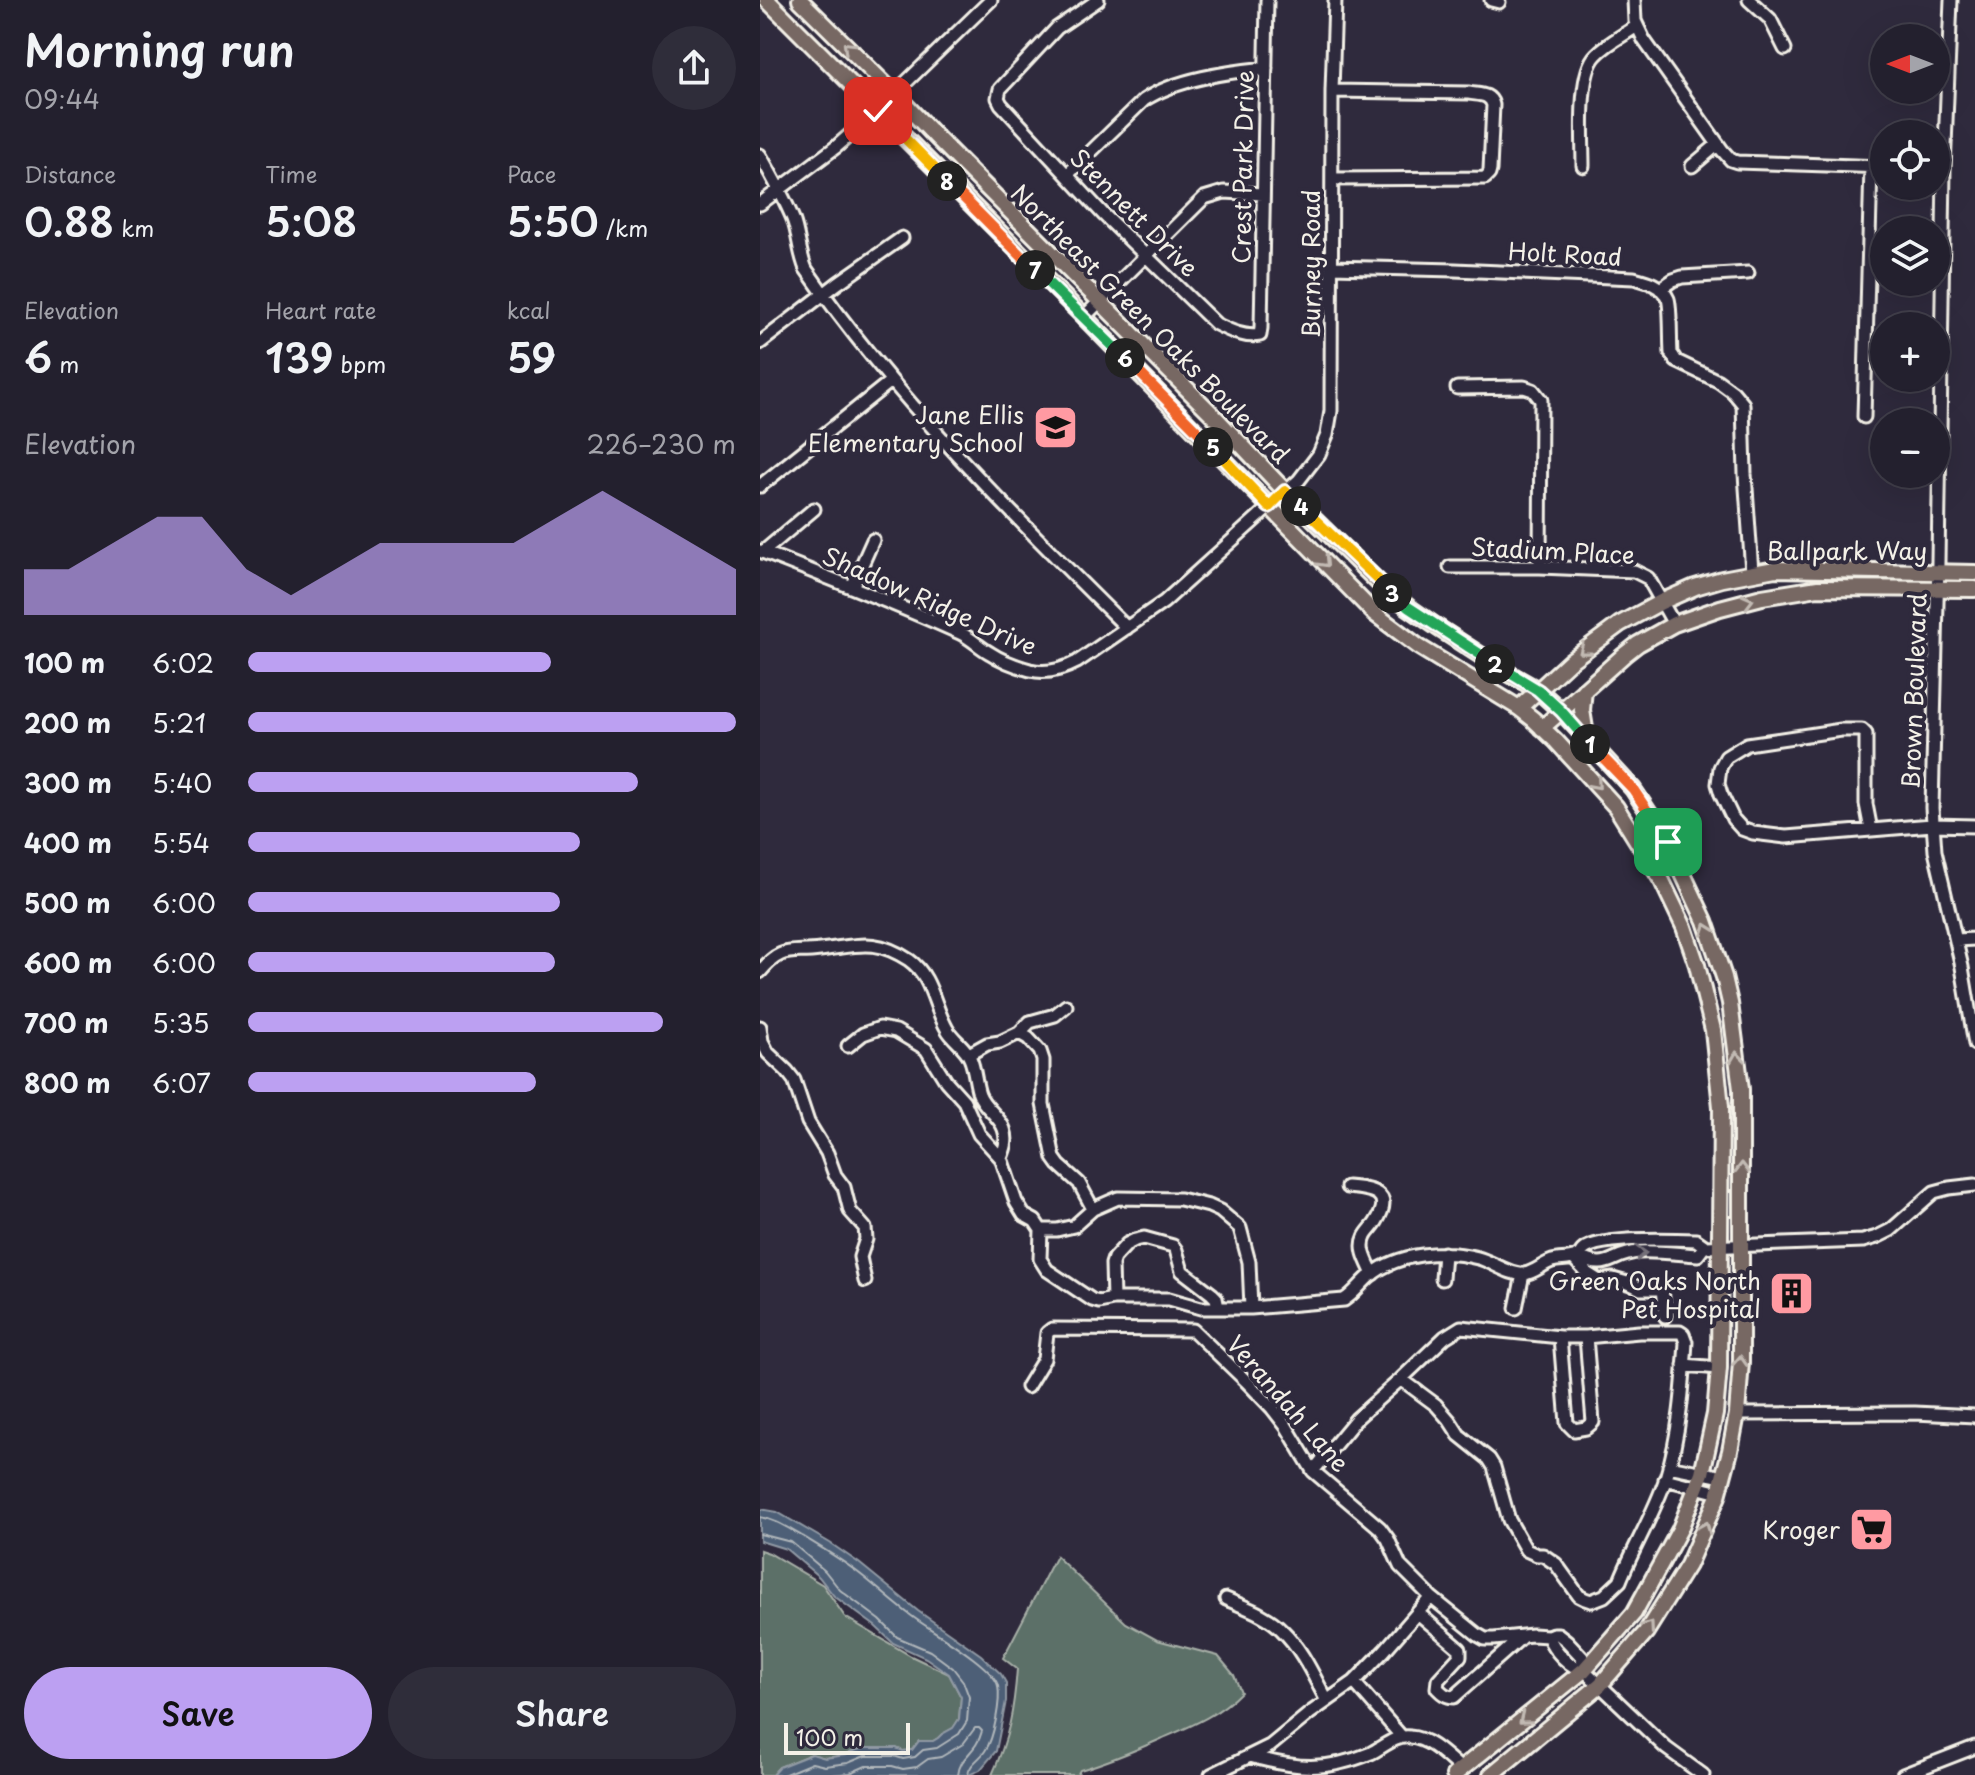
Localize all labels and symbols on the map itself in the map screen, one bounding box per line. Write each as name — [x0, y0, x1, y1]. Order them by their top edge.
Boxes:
north arrow — [1870, 24, 1950, 104]
one-way arrow — [843, 42, 857, 56]
street label: Crest Park Drive — [1222, 70, 1262, 264]
pin — [844, 77, 912, 145]
street label: Stennett Drive — [1062, 139, 1208, 285]
pin: 8 — [927, 161, 967, 201]
street label: Northeast Green Oaks Boulevard — [1003, 175, 1299, 471]
street label: Burney Road — [1292, 190, 1328, 338]
street label: Holt Road — [1507, 232, 1623, 274]
pin: 7 — [1015, 250, 1055, 290]
pin: 6 — [1105, 338, 1145, 378]
place label: Jane Ellis Elementary School — [808, 396, 1024, 460]
school or university icon: Jane Ellis Elementary School — [1031, 404, 1079, 452]
pin: 5 — [1193, 427, 1233, 467]
pin: 4 — [1281, 486, 1321, 526]
street label: Stadium Place — [1470, 528, 1636, 572]
street label: Ballpark Way — [1767, 532, 1927, 568]
street label: Shadow Ridge Drive — [817, 537, 1043, 663]
one-way arrow — [1315, 553, 1329, 567]
pin: 3 — [1372, 573, 1412, 613]
street label: Brown Boulevard — [1892, 592, 1934, 790]
one-way arrow — [1740, 593, 1754, 610]
one-way arrow — [1578, 640, 1593, 654]
pin: 2 — [1475, 644, 1515, 684]
pin: 1 — [1570, 724, 1610, 764]
one-way arrow — [1586, 775, 1601, 790]
pin — [1634, 808, 1702, 876]
one-way arrow — [1700, 923, 1717, 937]
one-way arrow — [1729, 1050, 1746, 1064]
one-way arrow — [1733, 1161, 1751, 1174]
one-way arrow — [1635, 1245, 1648, 1262]
place label: Green Oaks North Pet Hospital — [1548, 1262, 1761, 1326]
building icon: Green Oaks North Pet Hospital — [1768, 1270, 1816, 1318]
street label: Verandah Lane — [1219, 1326, 1359, 1480]
one-way arrow — [1732, 1354, 1749, 1367]
supermarket icon: Kroger — [1847, 1505, 1895, 1553]
place label: Kroger — [1762, 1511, 1841, 1547]
one-way arrow — [1695, 1521, 1711, 1535]
one-way arrow — [1639, 1620, 1654, 1634]
one-way arrow — [1518, 1709, 1533, 1724]
scale bar — [784, 1719, 910, 1755]

